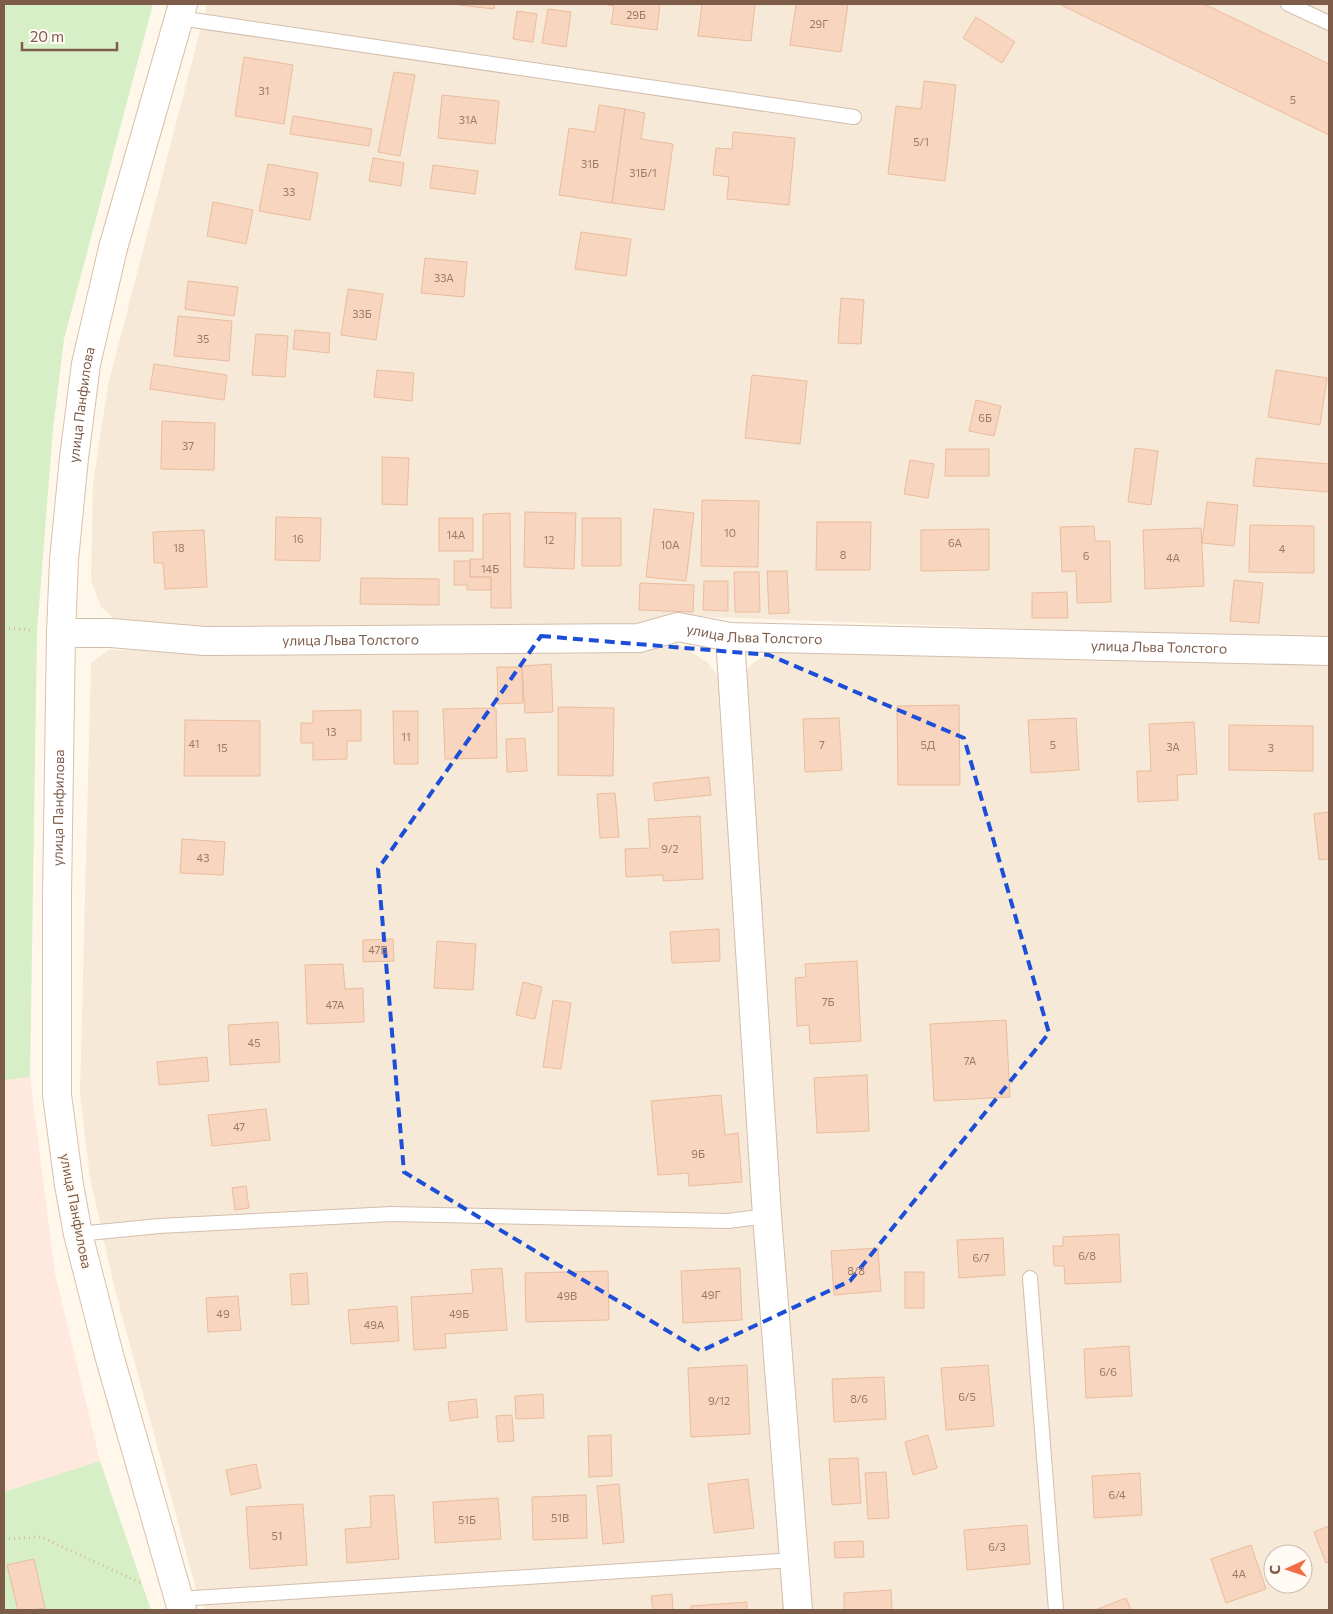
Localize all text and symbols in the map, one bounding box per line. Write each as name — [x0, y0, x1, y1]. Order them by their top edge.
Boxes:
house number: 29Б — [626, 8, 646, 21]
house number: 29Г — [810, 17, 828, 30]
scale bar — [22, 20, 118, 52]
text: 20 m — [30, 27, 64, 45]
house number: 31 — [259, 84, 269, 97]
house number: 5 — [1290, 93, 1296, 106]
house number: 31А — [459, 113, 478, 126]
house number: 5/1 — [913, 135, 929, 148]
house number: 31Б — [581, 157, 599, 170]
house number: 31Б/1 — [629, 166, 657, 179]
house number: 33 — [283, 185, 295, 198]
house number: 33А — [434, 271, 454, 284]
house number: 33Б — [352, 307, 372, 320]
house number: 35 — [197, 332, 209, 345]
street label: улица Панфилова — [65, 345, 98, 464]
house number: 6Б — [978, 411, 992, 424]
house number: 37 — [182, 439, 194, 452]
house number: 10 — [724, 526, 736, 539]
house number: 14А — [447, 528, 466, 541]
house number: 16 — [292, 532, 304, 545]
house number: 12 — [544, 533, 554, 546]
house number: 6А — [948, 536, 962, 549]
house number: 10А — [660, 538, 680, 551]
house number: 18 — [173, 541, 185, 554]
house number: 4 — [1279, 542, 1286, 555]
house number: 8 — [840, 548, 847, 561]
house number: 6 — [1083, 549, 1090, 562]
house number: 4А — [1166, 551, 1180, 564]
house number: 14Б — [481, 562, 499, 575]
street label: улица Льва Толстого — [685, 620, 823, 647]
street label: улица Льва Толстого — [282, 631, 419, 648]
street label: улица Льва Толстого — [1091, 636, 1228, 657]
house number: 13 — [326, 725, 336, 738]
house number: 11 — [401, 730, 411, 743]
house number: 41 — [189, 737, 199, 750]
house number: 7 — [819, 738, 825, 751]
house number: 5Д — [921, 738, 936, 751]
house number: 5 — [1050, 738, 1056, 751]
house number: 3А — [1166, 740, 1180, 753]
house number: 15 — [216, 741, 228, 754]
house number: 3 — [1268, 741, 1274, 754]
street label: улица Панфилова — [48, 749, 67, 866]
house number: 9/2 — [661, 842, 679, 855]
house number: 43 — [197, 851, 209, 864]
house number: 47В — [368, 943, 388, 956]
house number: 7Б — [822, 995, 834, 1008]
house number: 47А — [326, 998, 345, 1011]
house number: 45 — [248, 1036, 260, 1049]
house number: 7А — [964, 1054, 977, 1067]
house number: 47 — [233, 1120, 245, 1133]
house number: 9Б — [691, 1147, 705, 1160]
street label: улица Панфилова — [57, 1152, 96, 1270]
house number: 6/8 — [1078, 1249, 1096, 1262]
house number: 6/7 — [972, 1251, 990, 1264]
house number: 8/8 — [847, 1264, 865, 1277]
house number: 49Г — [701, 1288, 721, 1301]
house number: 49В — [557, 1289, 577, 1302]
house number: 49 — [216, 1307, 230, 1320]
house number: 49Б — [449, 1307, 469, 1320]
house number: 49А — [364, 1318, 385, 1331]
house number: 6/6 — [1099, 1365, 1117, 1378]
house number: 6/5 — [958, 1390, 976, 1403]
house number: 8/6 — [850, 1392, 868, 1405]
house number: 9/12 — [708, 1394, 730, 1407]
house number: 6/4 — [1108, 1488, 1126, 1501]
house number: 51В — [551, 1511, 569, 1524]
house number: 51Б — [458, 1513, 476, 1526]
house number: 51 — [271, 1529, 283, 1542]
house number: 6/3 — [988, 1540, 1006, 1553]
north arrow — [1263, 1544, 1313, 1594]
text: С — [1266, 1564, 1283, 1575]
house number: 4А — [1232, 1567, 1246, 1580]

